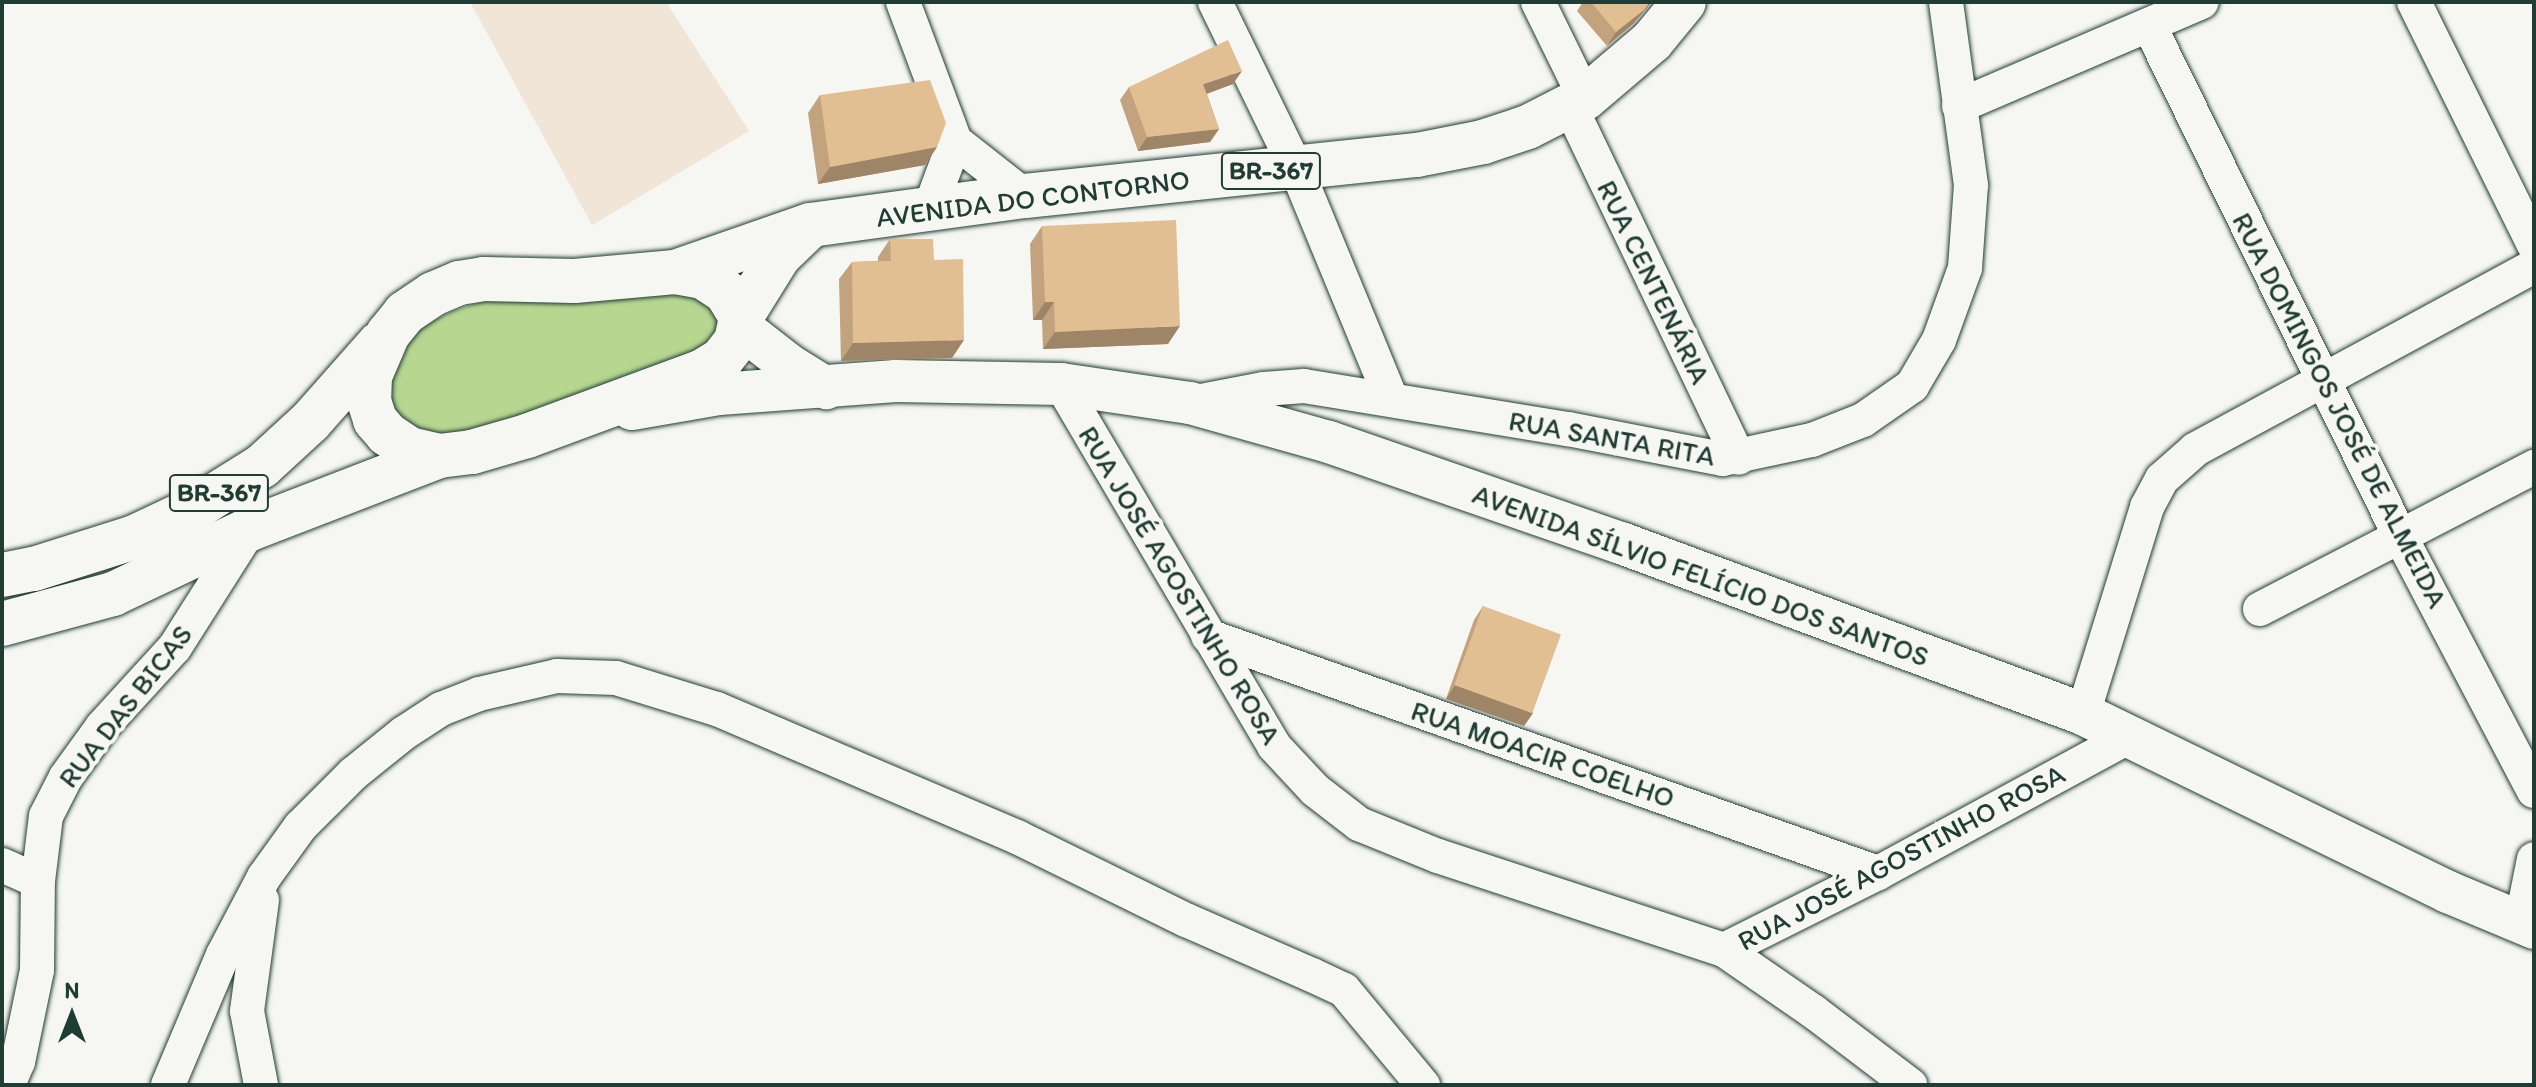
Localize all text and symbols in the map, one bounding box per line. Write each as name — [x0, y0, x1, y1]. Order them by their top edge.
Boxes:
road number: BR-367 — [1219, 149, 1323, 193]
street label: AVENIDA DO CONTORNO — [874, 162, 1192, 234]
street label: RUA CENTENÁRIA — [1589, 173, 1719, 391]
street label: RUA DOMINGOS JOSÉ DE ALMEIDA — [2226, 207, 2454, 613]
street label: RUA SANTA RITA — [1504, 403, 1720, 473]
street label: RUA JOSÉ AGOSTINHO ROSA — [1071, 419, 1289, 751]
road number: BR-367 — [167, 471, 271, 515]
street label: AVENIDA SÍLVIO FELÍCIO DOS SANTOS — [1467, 476, 1935, 674]
street label: RUA DAS BICAS — [51, 618, 199, 794]
street label: RUA MOACIR COELHO — [1405, 693, 1681, 815]
street label: RUA JOSÉ AGOSTINHO ROSA — [1732, 756, 2070, 958]
north arrow — [32, 975, 112, 1055]
text: N — [65, 977, 79, 1004]

